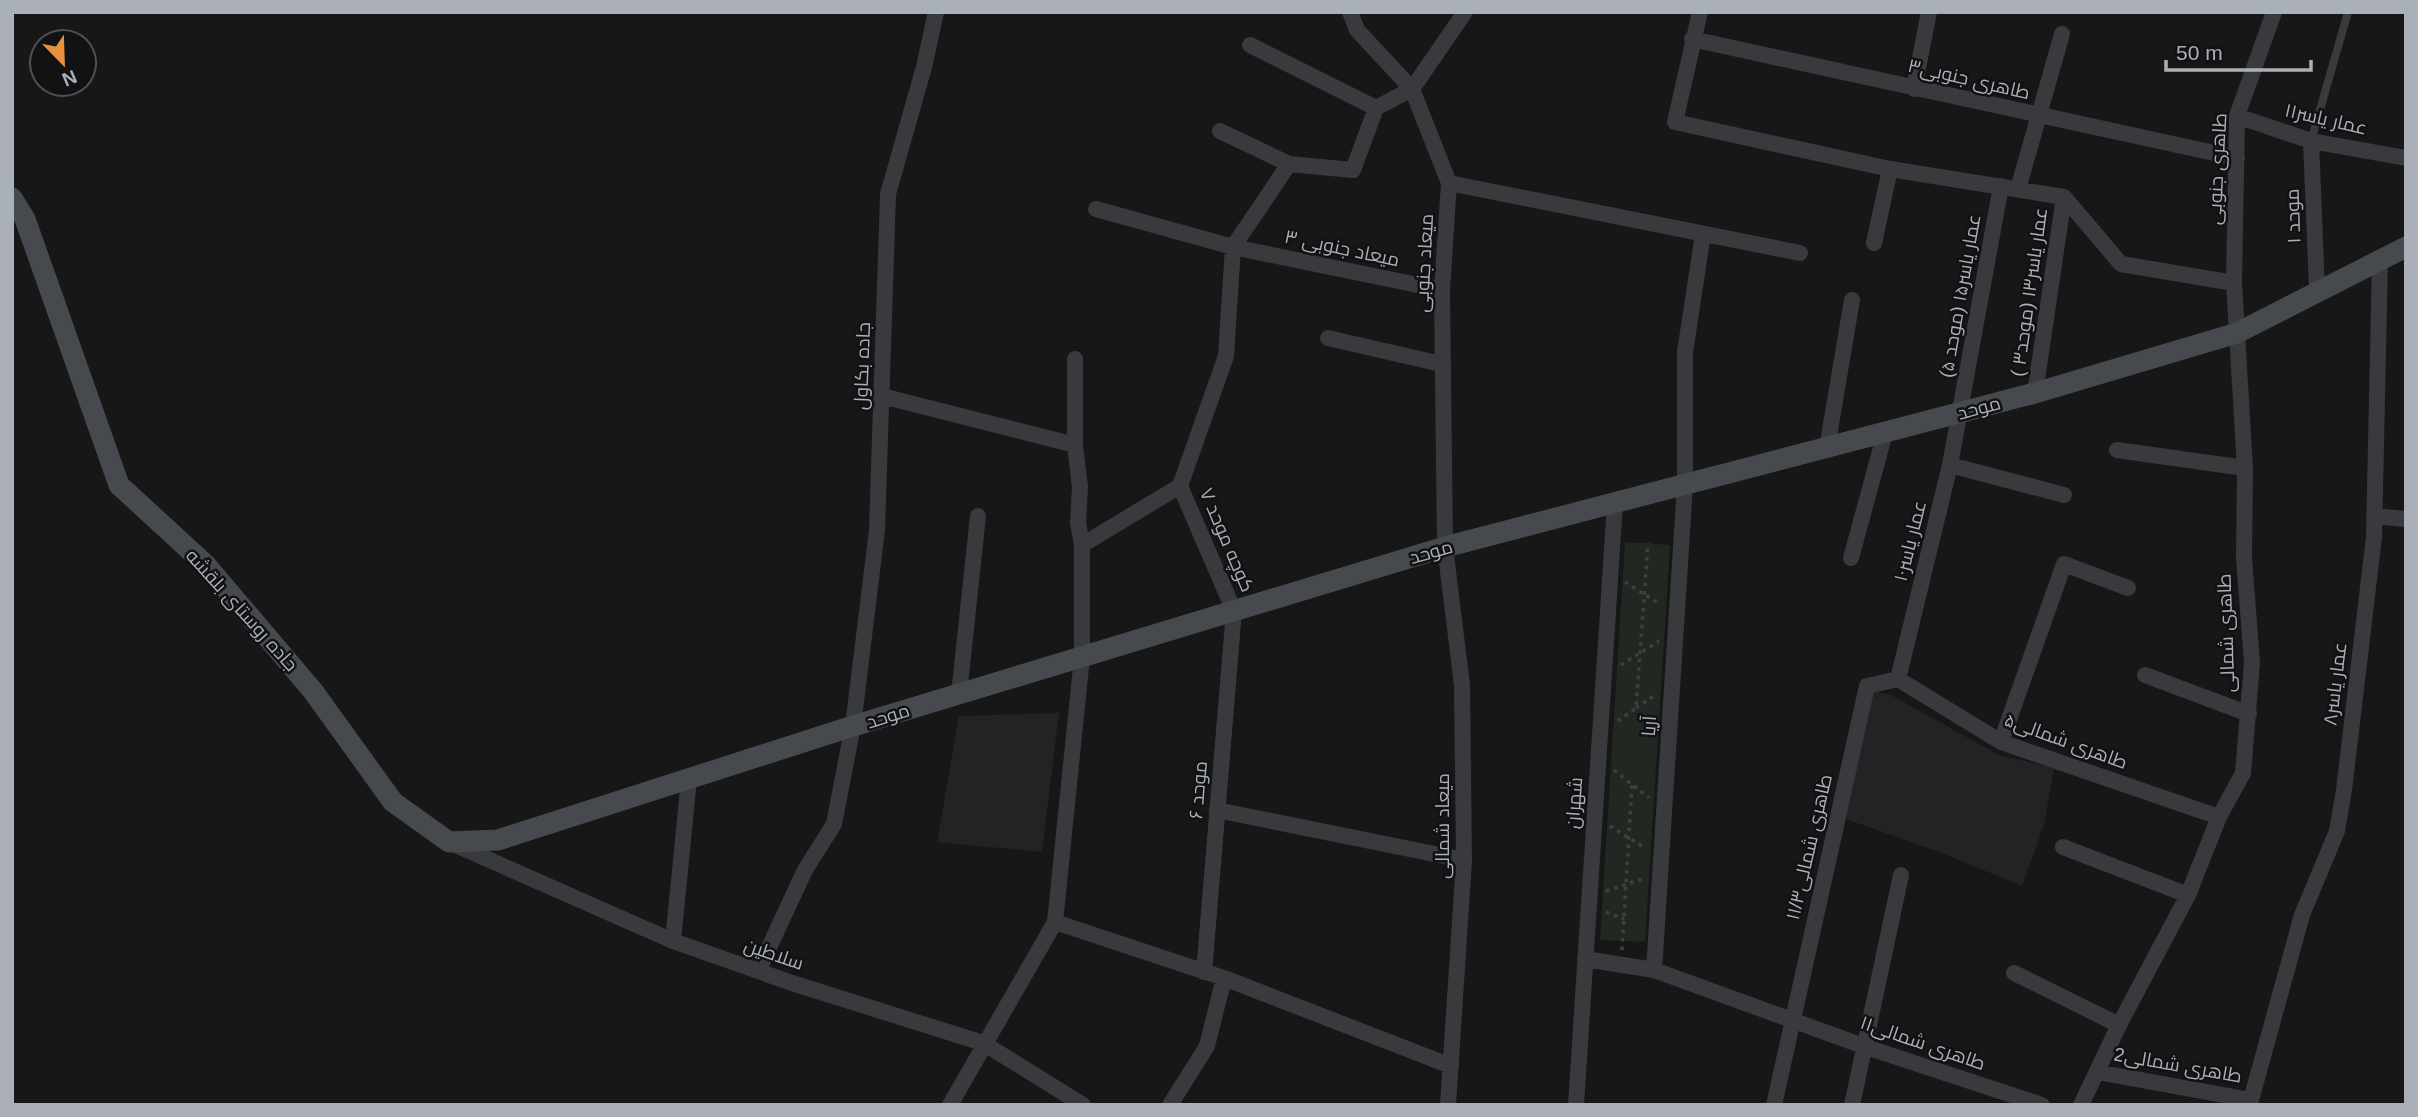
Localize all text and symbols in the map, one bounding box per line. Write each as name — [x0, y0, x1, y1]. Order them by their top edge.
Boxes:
north arrow — [28, 28, 98, 98]
scale bar — [2166, 28, 2311, 72]
text: 50 m — [2176, 41, 2223, 64]
street label: طاهری جنوبی۳ — [1906, 55, 2032, 104]
text: N — [59, 66, 80, 91]
street label: عمار یاسر۱۱ — [2283, 99, 2369, 140]
street label: طاهری جنوبی — [2204, 113, 2231, 225]
street label: موحد ۱ — [2282, 188, 2305, 244]
street label: عمار یاسر۱۳ (موحد۳ ) — [2007, 206, 2052, 378]
street label: میعاد جنوبی — [1411, 213, 1438, 313]
street label: عمار یاسر۱۵ (موحد ۵) — [1935, 213, 1986, 379]
street label: میعاد جنوبی ۳ — [1282, 226, 1401, 271]
street label: جاده بکاول — [850, 322, 875, 410]
street label: موحد — [1955, 392, 2003, 425]
street label: کوچه موحد ۷ — [1194, 485, 1258, 596]
street label: عمار یاسر۱۰ — [1890, 499, 1931, 584]
street label: موحد — [1407, 536, 1455, 569]
street label: جاده روستای بلقشه — [181, 545, 302, 676]
street label: طاهری شمالی — [2213, 573, 2240, 693]
street label: عمار یاسر۸ — [2319, 641, 2352, 727]
street label: موحد — [864, 700, 912, 733]
street label: طاهری شمالی۵ — [2001, 709, 2130, 774]
street label: آریا — [1638, 715, 1661, 737]
street label: موحد ۶ — [1185, 760, 1212, 820]
street label: طاهری شمالی۱۱/۳ — [1782, 772, 1837, 922]
street label: میعاد شمالی — [1432, 773, 1454, 879]
street label: شهران — [1562, 776, 1587, 830]
street label: سلاطین — [741, 934, 806, 975]
street label: طاهری شمالی۱۱ — [1857, 1012, 1988, 1075]
street label: طاهری شمالی2 — [2112, 1043, 2244, 1088]

